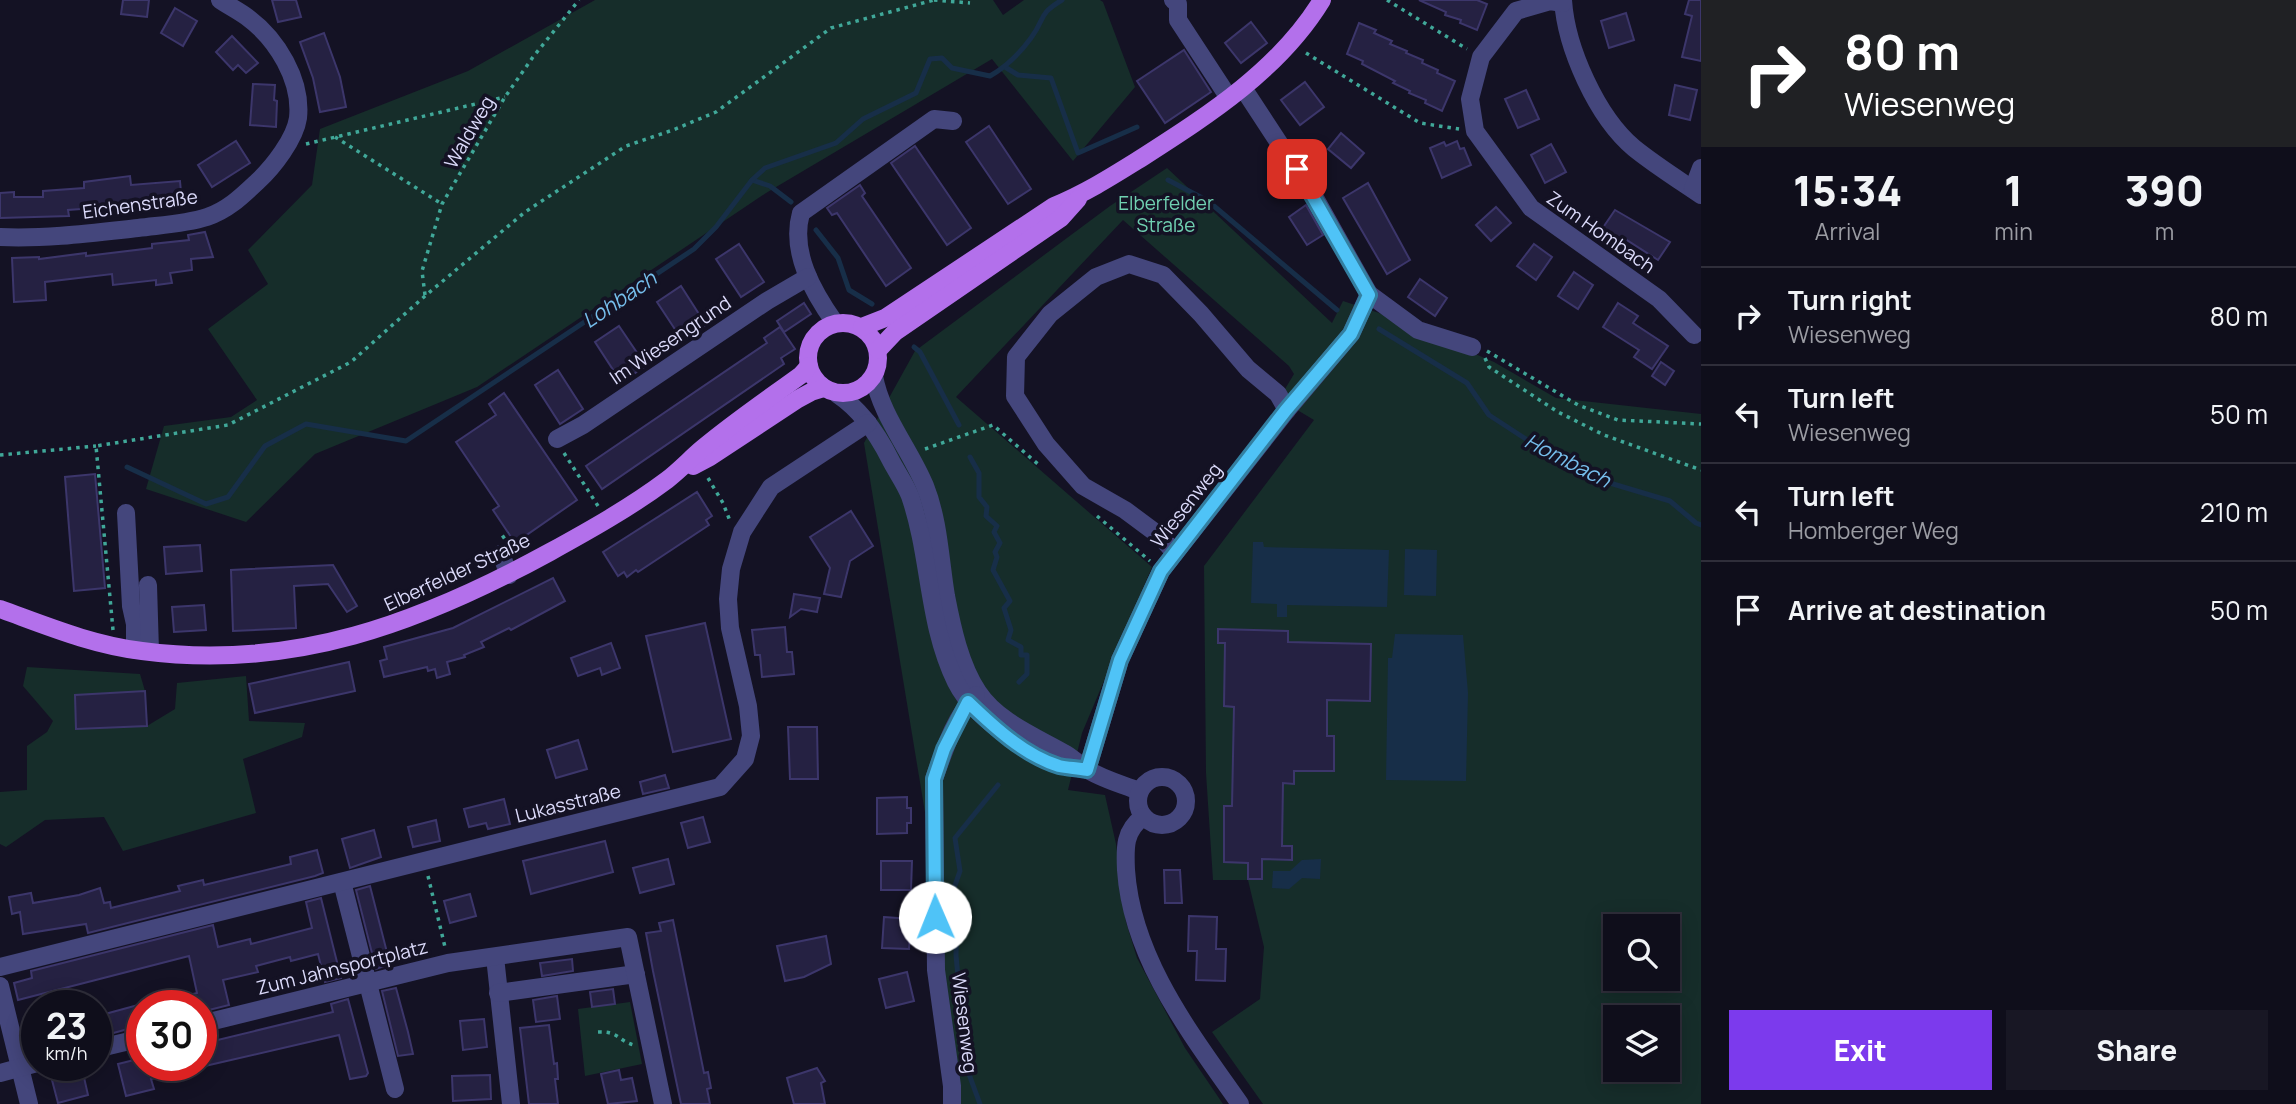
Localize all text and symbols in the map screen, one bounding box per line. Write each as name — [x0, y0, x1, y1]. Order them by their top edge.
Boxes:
text: 80 m — [1844, 18, 1960, 85]
icon: right — [1729, 28, 1820, 119]
text: Wiesenweg — [1844, 82, 2015, 126]
street label: Waldweg — [438, 91, 500, 173]
pin — [1267, 139, 1327, 199]
icon: arrive — [1278, 150, 1316, 188]
text: 15:34 — [1793, 161, 1902, 219]
text: 1 — [2004, 161, 2023, 219]
text: 390 — [2125, 161, 2204, 219]
street label: Eichenstraße — [81, 183, 199, 225]
street label: Zum Hombach — [1542, 185, 1660, 279]
park label: Elberfelder Straße — [1118, 190, 1214, 238]
text: Arrival — [1815, 215, 1880, 247]
text: min — [1994, 215, 2033, 247]
text: m — [2155, 215, 2174, 247]
water label: Lohbach — [576, 263, 663, 334]
text: Turn right — [1788, 282, 1912, 318]
street label: Im Wiesengrund — [604, 290, 736, 390]
icon: right — [1729, 297, 1767, 335]
text: 80 m — [2210, 298, 2268, 334]
text: Wiesenweg — [1788, 318, 1911, 350]
text: Turn left — [1788, 380, 1895, 416]
icon: left — [1729, 395, 1767, 433]
text: 50 m — [2210, 396, 2268, 432]
text: Wiesenweg — [1788, 416, 1911, 448]
water label: Hombach — [1520, 426, 1617, 494]
street label: Wiesenweg — [1144, 457, 1228, 553]
text: Turn left — [1788, 478, 1895, 514]
icon: left — [1729, 493, 1767, 531]
text: 210 m — [2200, 494, 2268, 530]
text: Homberger Weg — [1788, 514, 1959, 546]
street label: Elberfelder Straße — [380, 527, 534, 617]
icon: arrive — [1729, 591, 1767, 629]
text: Arrive at destination — [1788, 592, 2046, 628]
text: 50 m — [2210, 592, 2268, 628]
street label: Lukasstraße — [512, 777, 624, 829]
position arrow — [898, 880, 972, 954]
map controls — [1603, 914, 1680, 1082]
button: search — [1603, 914, 1680, 991]
street label: Zum Jahnsportplatz — [254, 933, 430, 1001]
street label: Wiesenweg — [946, 971, 984, 1075]
speed limit sign: 30 — [126, 990, 217, 1081]
text: 23 — [46, 1002, 87, 1050]
button: layers — [1603, 1005, 1680, 1082]
button: Exit — [1729, 1010, 1992, 1090]
button: Share — [2006, 1010, 2268, 1090]
text: km/h — [46, 1041, 87, 1065]

